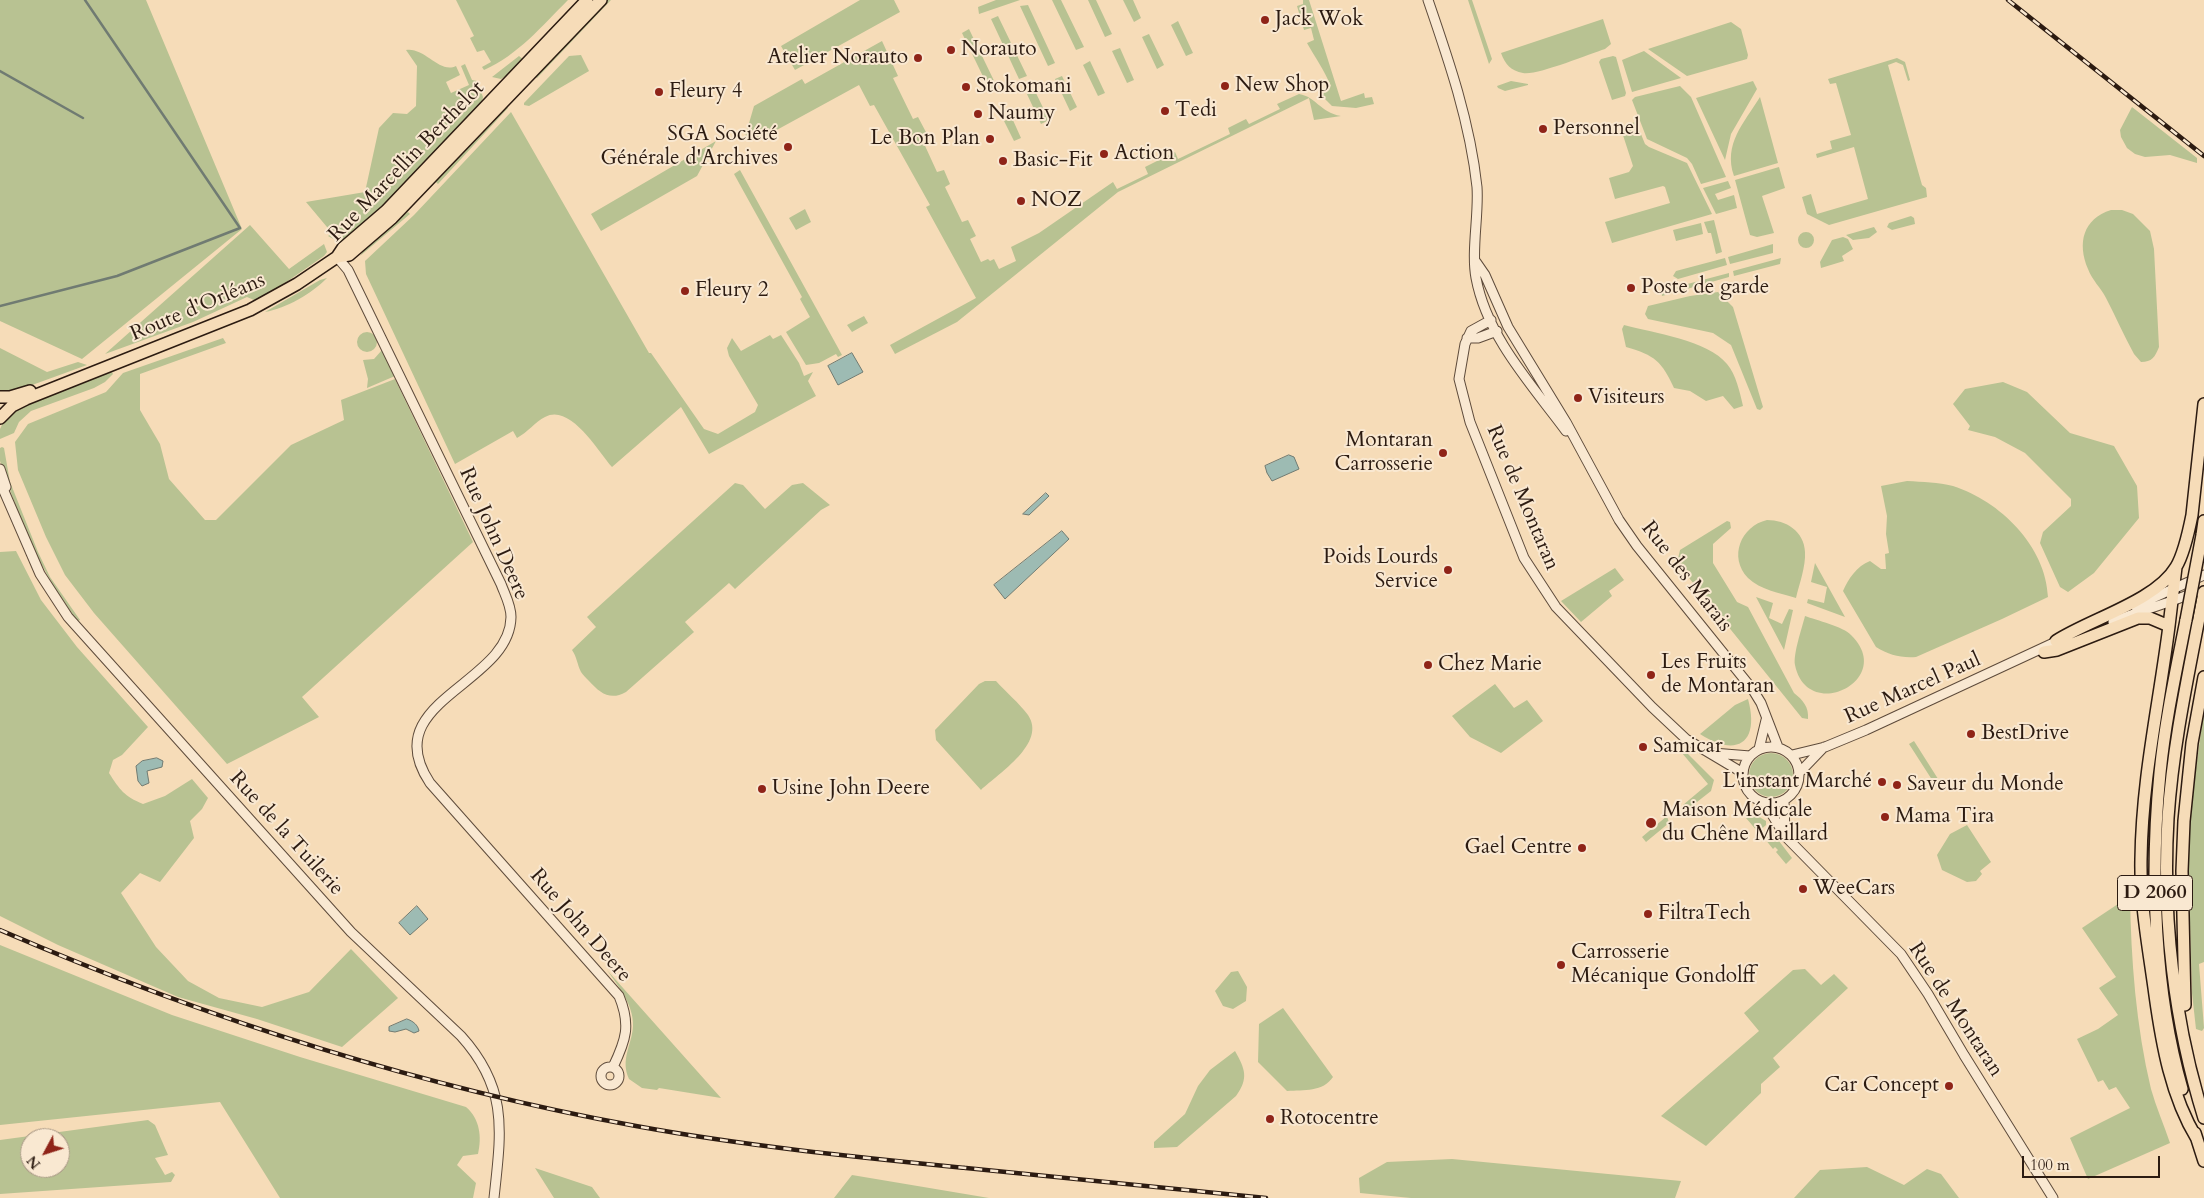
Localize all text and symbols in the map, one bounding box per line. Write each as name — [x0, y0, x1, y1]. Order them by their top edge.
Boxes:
place label: Jack Wok — [1275, 7, 1363, 33]
marker: Jack Wok — [1259, 14, 1271, 26]
place label: Norauto — [961, 37, 1037, 63]
marker: Norauto — [945, 44, 957, 56]
place label: Atelier Norauto — [767, 45, 908, 71]
marker: Atelier Norauto — [912, 52, 924, 64]
place label: New Shop — [1235, 73, 1330, 99]
place label: Stokomani — [976, 74, 1072, 100]
street label: Rue Marcellin Berthelot — [324, 76, 490, 248]
place label: Fleury 4 — [669, 79, 743, 105]
marker: New Shop — [1219, 80, 1231, 92]
marker: Stokomani — [960, 81, 972, 93]
marker: Fleury 4 — [653, 86, 665, 98]
place label: Tedi — [1175, 98, 1217, 124]
place label: Naumy — [988, 101, 1055, 127]
marker: Tedi — [1159, 105, 1171, 117]
marker: Naumy — [972, 108, 984, 120]
place label: Personnel — [1553, 116, 1640, 142]
place label: SGA Société Générale d'Archives — [600, 122, 778, 172]
marker: Personnel — [1537, 123, 1549, 135]
place label: Le Bon Plan — [870, 126, 980, 152]
marker: Le Bon Plan — [984, 133, 996, 145]
marker: SGA Société Générale d'Archives — [782, 141, 794, 153]
place label: Action — [1114, 141, 1174, 167]
place label: Basic-Fit — [1013, 148, 1093, 174]
marker: Action — [1098, 148, 1110, 160]
marker: Basic-Fit — [997, 155, 1009, 167]
place label: NOZ — [1031, 188, 1082, 214]
marker: NOZ — [1015, 195, 1027, 207]
street label: Route d'Orléans — [127, 268, 269, 348]
place label: Poste de garde — [1641, 275, 1769, 301]
place label: Fleury 2 — [695, 278, 769, 304]
marker: Poste de garde — [1625, 282, 1637, 294]
marker: Fleury 2 — [679, 285, 691, 297]
place label: Visiteurs — [1588, 385, 1665, 411]
marker: Visiteurs — [1572, 392, 1584, 404]
street label: Rue de Montaran — [1480, 422, 1564, 574]
place label: Montaran Carrosserie — [1335, 428, 1433, 478]
marker: Montaran Carrosserie — [1437, 447, 1449, 459]
street label: Rue John Deere — [453, 464, 533, 604]
street label: Rue des Marais — [1635, 517, 1737, 637]
place label: Poids Lourds Service — [1323, 545, 1438, 595]
marker: Poids Lourds Service — [1442, 564, 1454, 576]
street label: Rue Marcel Paul — [1841, 648, 1985, 730]
place label: Les Fruits de Montaran — [1661, 650, 1775, 700]
place label: Chez Marie — [1438, 652, 1542, 678]
marker: Chez Marie — [1422, 659, 1434, 671]
marker: Les Fruits de Montaran — [1645, 669, 1657, 681]
place label: BestDrive — [1981, 721, 2069, 747]
marker: BestDrive — [1965, 728, 1977, 740]
place label: Samicar — [1653, 734, 1723, 760]
marker: Samicar — [1637, 741, 1649, 753]
street label: Rue de la Tuilerie — [224, 767, 348, 901]
place label: L'instant Marché — [1723, 769, 1872, 795]
place label: Saveur du Monde — [1907, 772, 2064, 798]
place label: Usine John Deere — [772, 776, 930, 802]
marker: L'instant Marché — [1876, 776, 1888, 788]
marker: Saveur du Monde — [1891, 779, 1903, 791]
marker: Usine John Deere — [756, 783, 768, 795]
place label: Maison Médicale du Chêne Maillard — [1662, 798, 1828, 848]
place label: Mama Tira — [1895, 804, 1994, 830]
marker: Mama Tira — [1879, 811, 1891, 823]
marker: Maison Médicale du Chêne Maillard — [1644, 816, 1658, 830]
place label: Gael Centre — [1464, 835, 1572, 861]
marker: Gael Centre — [1576, 842, 1588, 854]
street label: Rue John Deere — [524, 864, 636, 988]
place label: WeeCars — [1813, 876, 1895, 902]
road number: D 2060 — [2118, 876, 2192, 910]
marker: WeeCars — [1797, 883, 1809, 895]
place label: FiltraTech — [1658, 901, 1751, 927]
marker: FiltraTech — [1642, 908, 1654, 920]
street label: Rue de Montaran — [1902, 938, 2008, 1082]
place label: Carrosserie Mécanique Gondolff — [1571, 940, 1755, 990]
marker: Carrosserie Mécanique Gondolff — [1555, 959, 1567, 971]
place label: Car Concept — [1824, 1073, 1939, 1099]
marker: Car Concept — [1943, 1080, 1955, 1092]
place label: Rotocentre — [1280, 1106, 1379, 1132]
marker: Rotocentre — [1264, 1113, 1276, 1125]
north arrow — [20, 1128, 70, 1178]
scale bar — [2024, 1146, 2162, 1178]
text: N — [23, 1152, 45, 1173]
text: 100 m — [2030, 1155, 2070, 1175]

